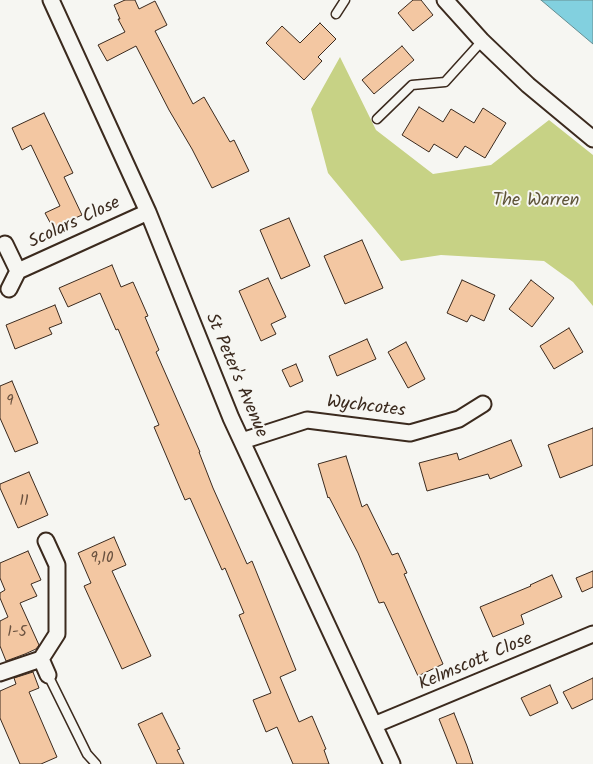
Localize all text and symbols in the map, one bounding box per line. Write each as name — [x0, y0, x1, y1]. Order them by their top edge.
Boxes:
park label: The Warren — [493, 191, 579, 213]
street label: Scolars Close — [26, 193, 124, 255]
street label: St Peter's Avenue — [199, 311, 271, 441]
street label: Wychcotes — [325, 392, 407, 424]
house number: 9 — [6, 393, 14, 411]
house number: 11 — [19, 493, 29, 511]
house number: 9,10 — [91, 550, 113, 568]
house number: 1-5 — [7, 624, 27, 642]
street label: Kelmscott Close — [416, 629, 536, 697]

